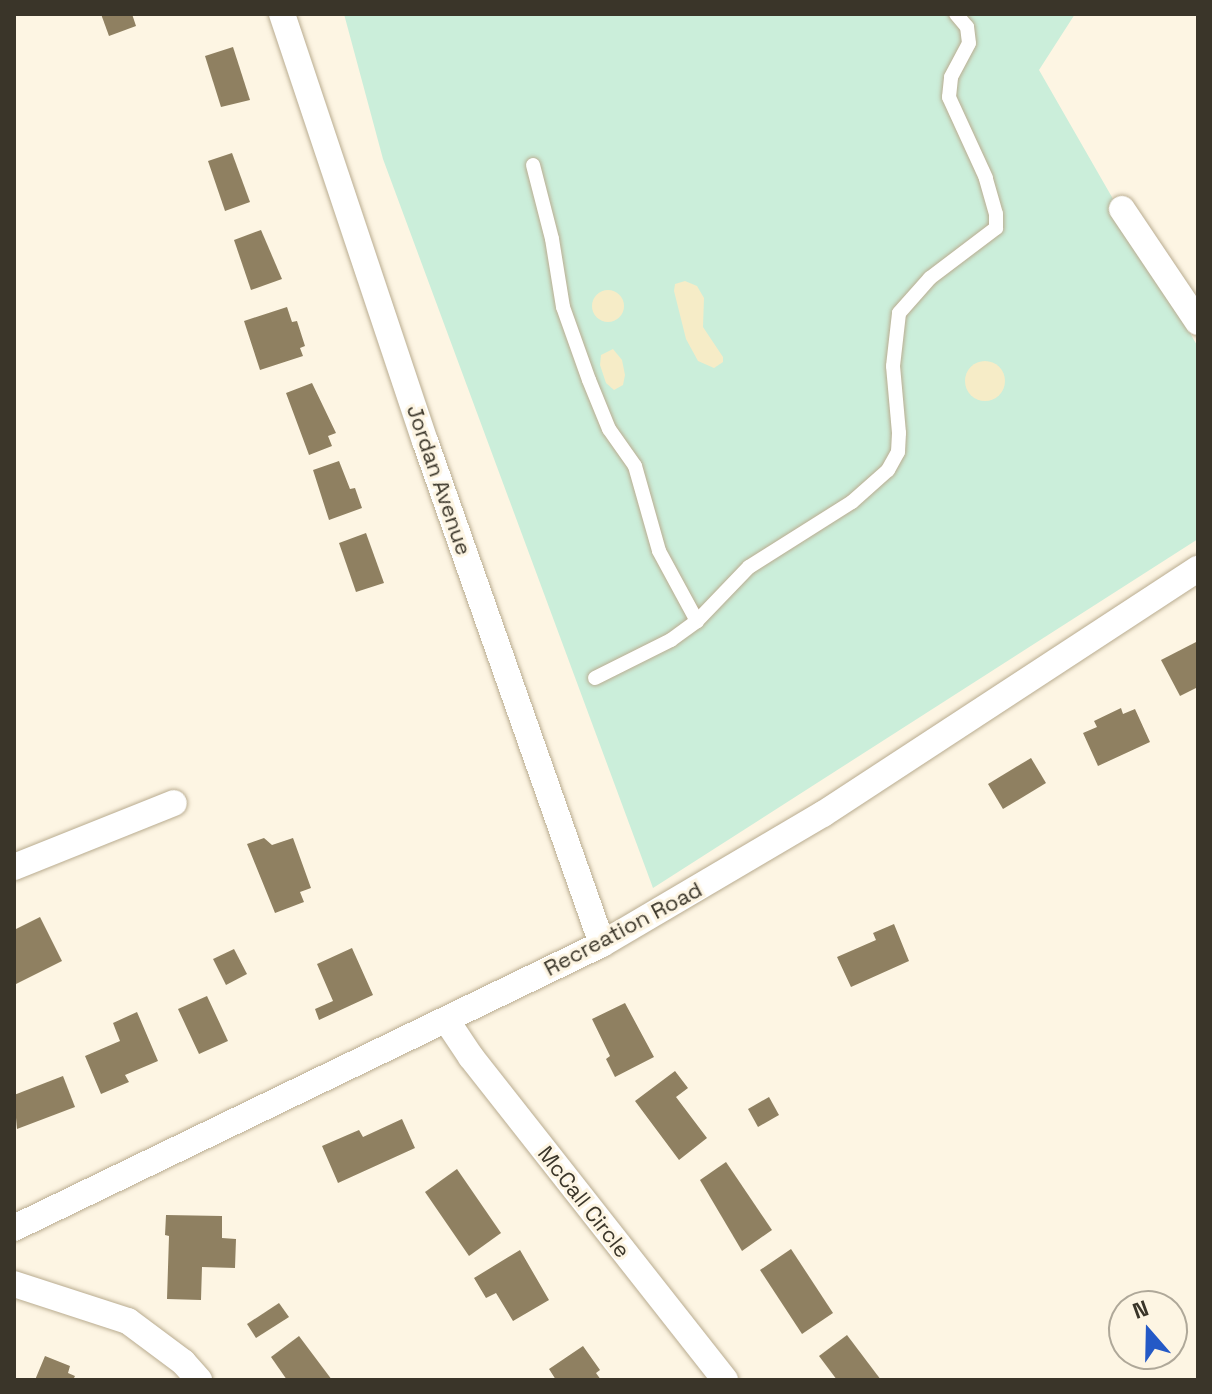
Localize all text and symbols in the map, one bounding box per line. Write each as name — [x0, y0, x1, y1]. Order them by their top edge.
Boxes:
street label: Jordan Avenue — [401, 401, 477, 559]
street label: Recreation Road — [539, 876, 707, 982]
street label: McCall Circle — [532, 1141, 636, 1263]
north arrow — [1108, 1290, 1188, 1370]
text: N — [1129, 1294, 1152, 1325]

